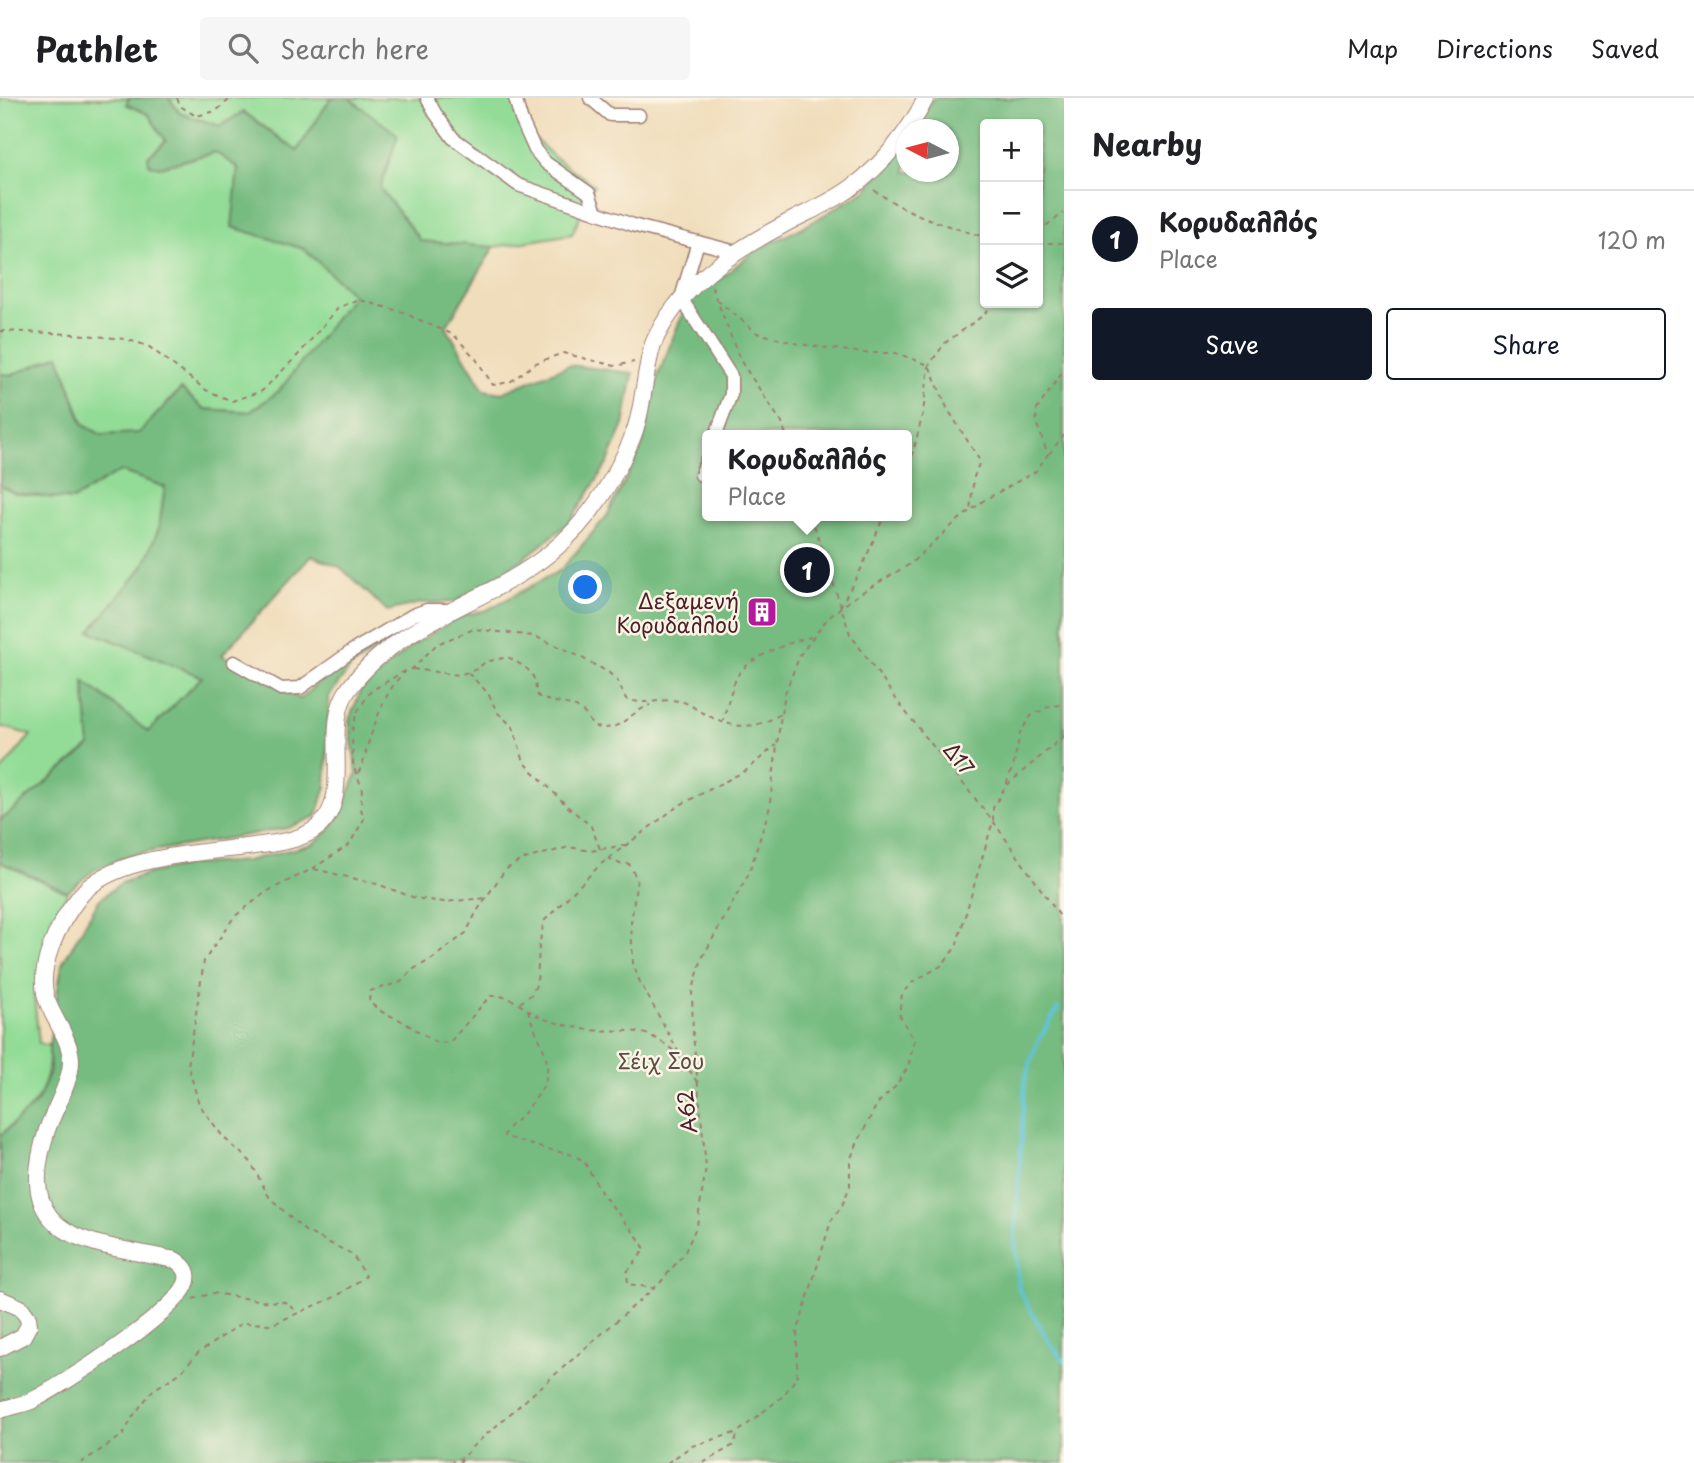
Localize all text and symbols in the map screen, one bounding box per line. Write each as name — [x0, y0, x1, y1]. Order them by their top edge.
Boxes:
search box — [200, 17, 690, 80]
text: Pathlet — [35, 23, 158, 73]
icon: search — [224, 29, 262, 67]
text: Search here — [280, 29, 429, 68]
text: Map — [1347, 30, 1398, 66]
text: Directions — [1436, 30, 1553, 66]
text: Saved — [1591, 30, 1659, 66]
north arrow — [896, 119, 959, 182]
map controls — [980, 119, 1043, 308]
button: + — [980, 119, 1043, 182]
text: Nearby — [1092, 121, 1202, 166]
button: − — [980, 182, 1043, 245]
text: Κορυδαλλός — [1159, 202, 1318, 241]
text: 1 — [1110, 222, 1121, 257]
text: 120 m — [1598, 222, 1666, 257]
text: Place — [1159, 241, 1218, 276]
button: layers — [980, 245, 1043, 308]
button: Save — [1092, 308, 1372, 380]
button: Share — [1386, 308, 1666, 380]
popup — [702, 430, 912, 521]
text: Κορυδαλλός — [728, 439, 886, 478]
text: Place — [728, 478, 786, 513]
pin: 1 — [784, 544, 830, 596]
your location — [568, 570, 602, 604]
place label: Δεξαμενή Κορυδαλλού — [617, 584, 739, 640]
building icon: Δεξαμενή Κορυδαλλού — [745, 595, 779, 629]
street label: Δ17 — [937, 735, 983, 781]
park label: Σέιχ Σου — [618, 1044, 704, 1076]
street label: Α62 — [668, 1089, 704, 1135]

